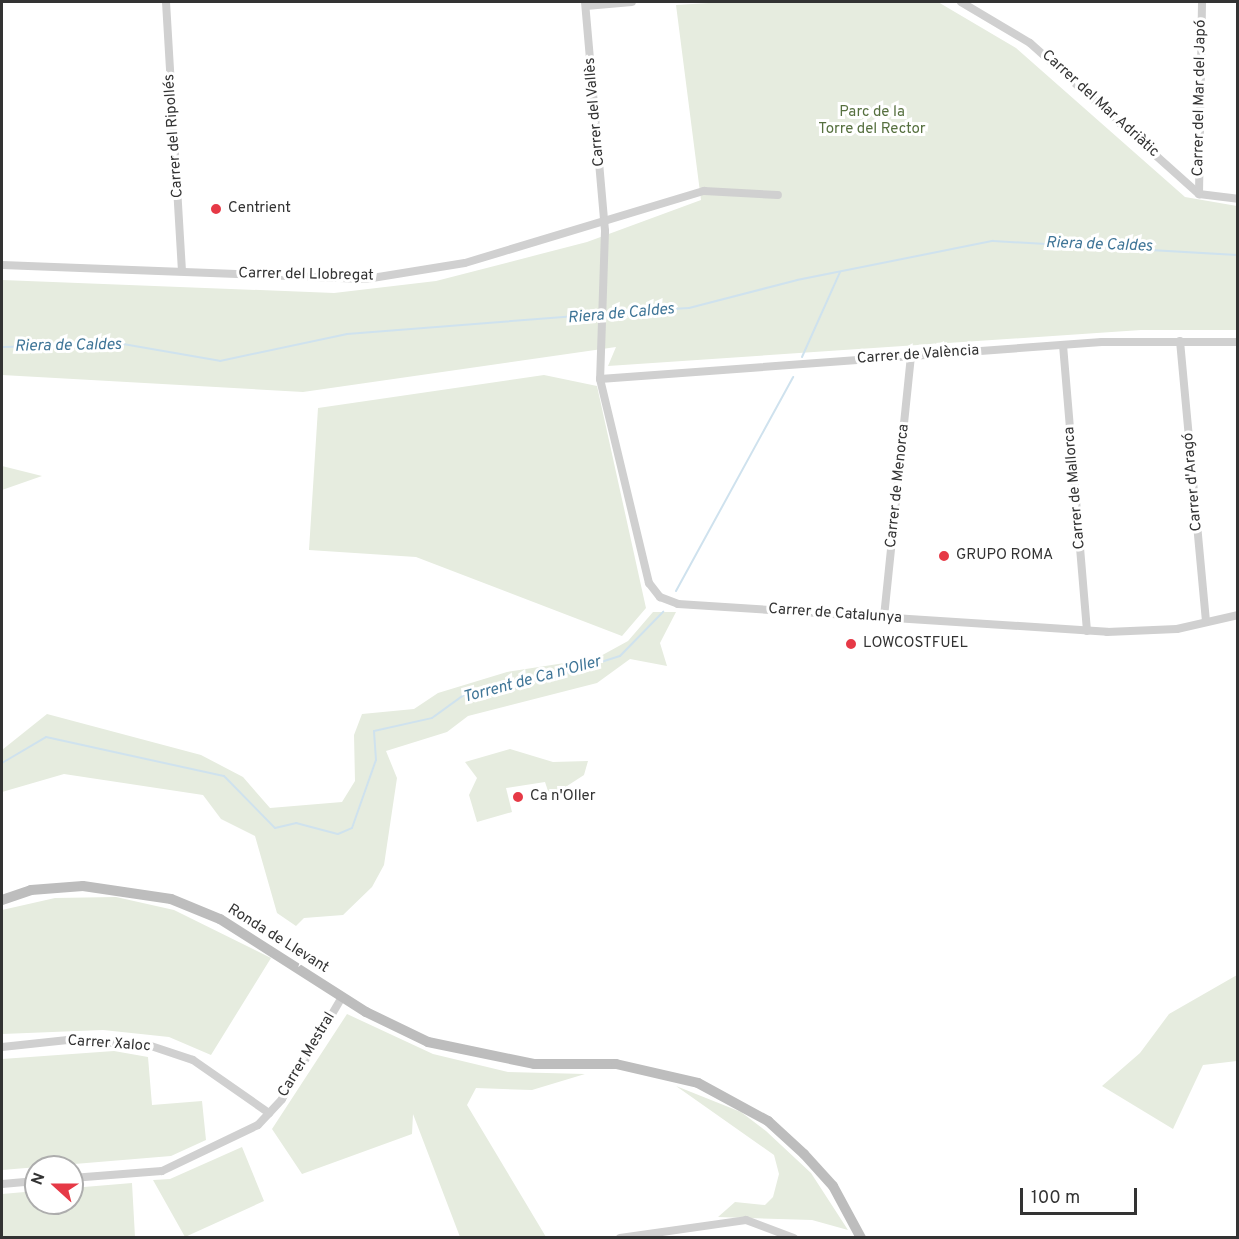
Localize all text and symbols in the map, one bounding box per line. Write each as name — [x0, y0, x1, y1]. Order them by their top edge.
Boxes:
street label: Carrer del Mar del Japó — [1190, 19, 1210, 177]
street label: Carrer del Mar Adriàtic — [1038, 46, 1162, 162]
street label: Carrer del Vallès — [581, 56, 609, 168]
street label: Carrer del Ripollés — [161, 73, 187, 199]
park label: Parc de la Torre del Rector — [818, 103, 926, 138]
place label: Centrient — [228, 200, 291, 218]
marker: Centrient — [209, 202, 223, 216]
water label: Riera de Caldes — [1045, 234, 1153, 256]
street label: Carrer del Llobregat — [238, 265, 374, 285]
water label: Riera de Caldes — [567, 300, 675, 328]
water label: Riera de Caldes — [14, 335, 122, 357]
street label: Carrer de València — [856, 342, 980, 368]
street label: Carrer de Menorca — [883, 423, 913, 549]
street label: Carrer de Mallorca — [1061, 426, 1089, 550]
street label: Carrer d'Aragó — [1180, 432, 1206, 532]
place label: GRUPO ROMA — [956, 547, 1053, 565]
marker: GRUPO ROMA — [937, 549, 951, 563]
street label: Carrer de Catalunya — [768, 600, 902, 628]
place label: LOWCOSTFUEL — [863, 635, 968, 653]
marker: LOWCOSTFUEL — [844, 637, 858, 651]
water label: Torrent de Ca n'Oller — [461, 652, 603, 708]
place label: Ca n'Oller — [530, 788, 596, 806]
marker: Ca n'Oller — [511, 790, 525, 804]
street label: Ronda de Llevant — [224, 901, 332, 977]
street label: Carrer Mestral — [275, 1009, 339, 1101]
street label: Carrer Xaloc — [67, 1032, 151, 1056]
north arrow — [24, 1155, 84, 1215]
text: N — [28, 1170, 50, 1188]
scale bar — [1023, 1176, 1140, 1214]
text: 100 m — [1031, 1187, 1080, 1210]

